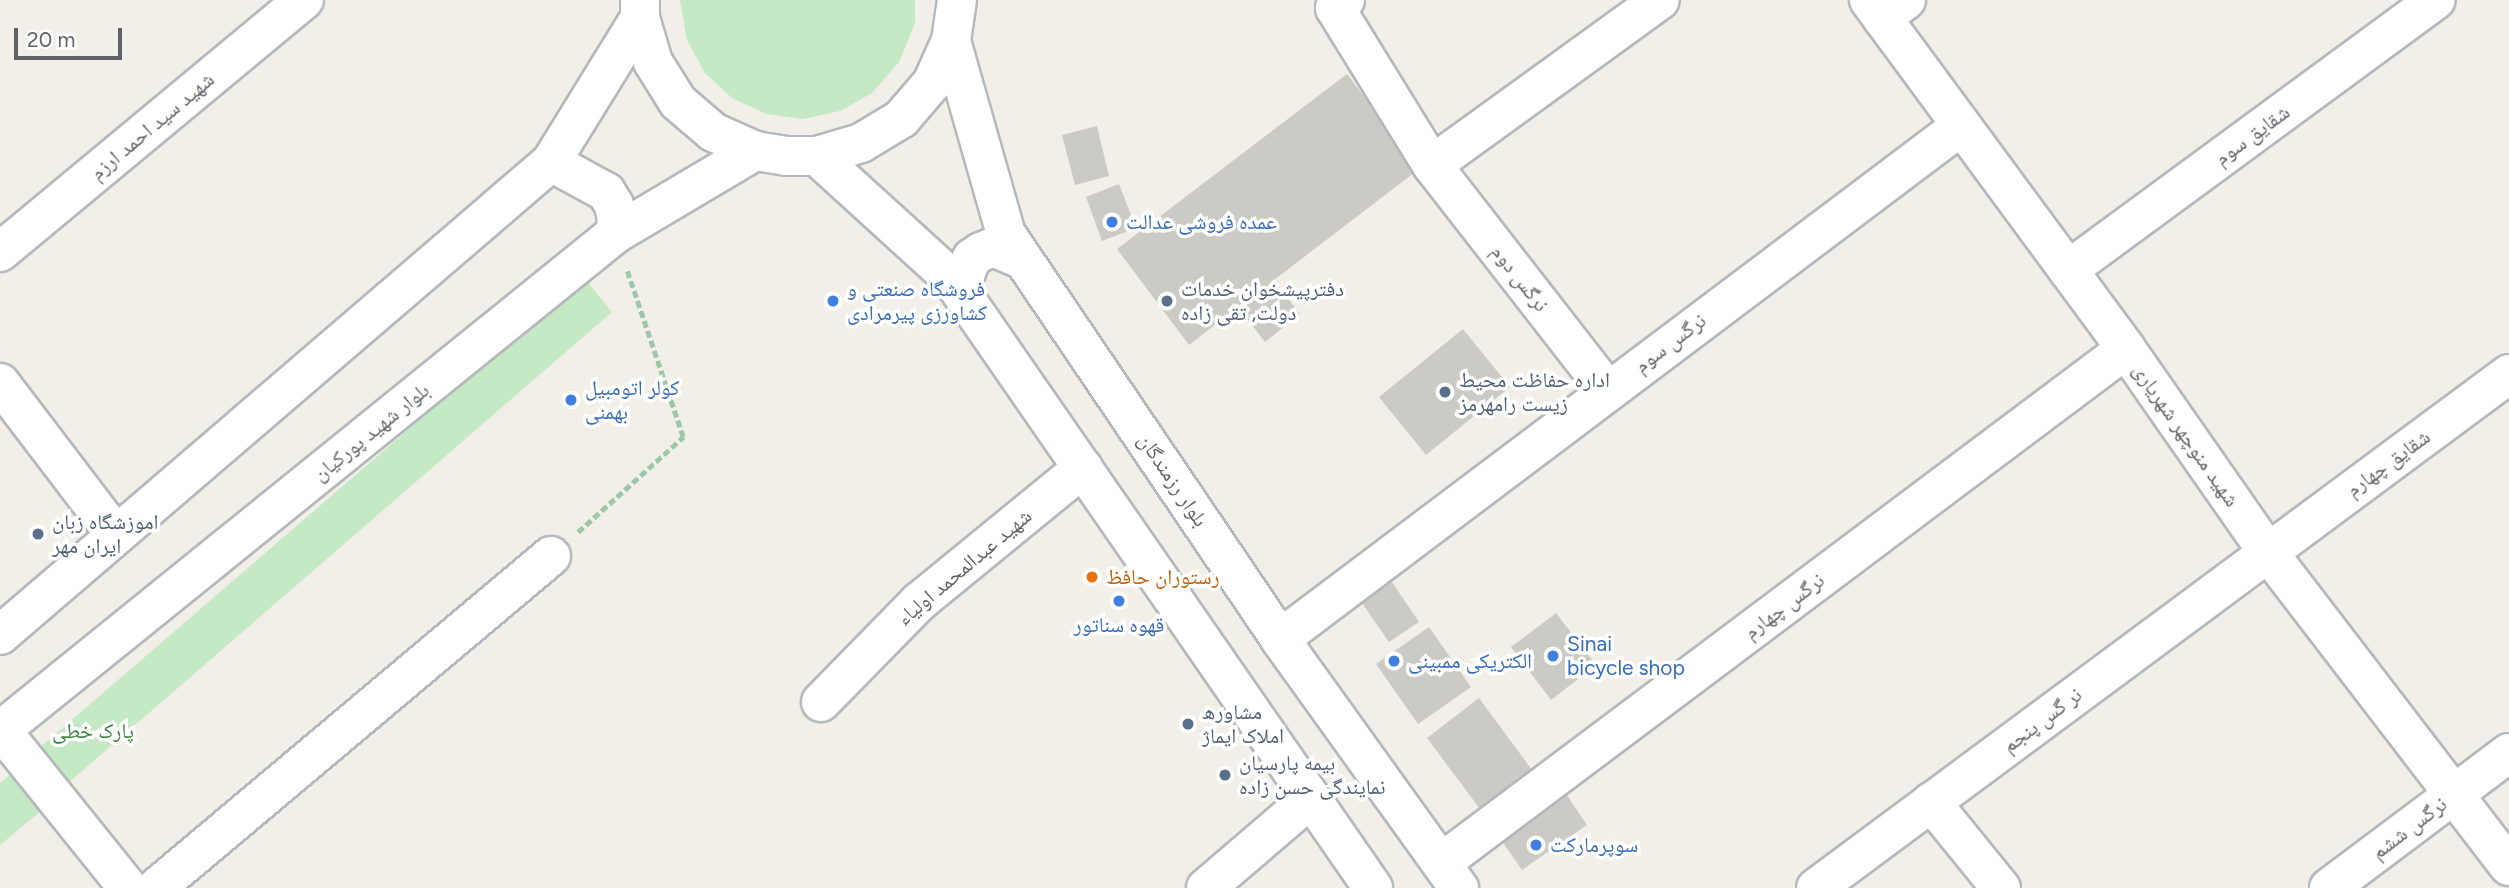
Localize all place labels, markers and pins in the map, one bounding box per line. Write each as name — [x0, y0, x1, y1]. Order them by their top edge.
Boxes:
place label: عمده فروشی عدالت — [1126, 209, 1277, 235]
marker: عمده فروشی عدالت — [1104, 214, 1120, 230]
place label: فروشگاه صنعتی و کشاورزی پیرمرادی — [847, 276, 987, 326]
place label: دفترپیشخوان خدمات دولت, تقی زاده — [1181, 276, 1344, 326]
marker: فروشگاه صنعتی و کشاورزی پیرمرادی — [825, 293, 841, 309]
marker: دفترپیشخوان خدمات دولت, تقی زاده — [1159, 293, 1175, 309]
place label: اداره حفاظت محیط زیست رامهرمز — [1459, 367, 1610, 417]
place label: کولر اتومبیل بهمنی — [585, 375, 679, 425]
marker: اداره حفاظت محیط زیست رامهرمز — [1437, 384, 1453, 400]
marker: کولر اتومبیل بهمنی — [563, 392, 579, 408]
place label: اموزشگاه زبان ایران مهر — [52, 509, 159, 559]
marker: اموزشگاه زبان ایران مهر — [30, 526, 46, 542]
place label: رستوران حافظ — [1106, 564, 1220, 590]
marker: رستوران حافظ — [1084, 569, 1100, 585]
marker: قهوه سناتور — [1111, 593, 1127, 609]
place label: قهوه سناتور — [1074, 612, 1164, 638]
place label: Sinai bicycle shop — [1567, 631, 1685, 681]
place label: الکتریکی ممبینی — [1408, 648, 1532, 674]
marker: Sinai bicycle shop — [1545, 648, 1561, 664]
marker: الکتریکی ممبینی — [1386, 653, 1402, 669]
place label: مشاور‌ه املاک ایماژ — [1202, 699, 1284, 749]
marker: مشاور‌ه املاک ایماژ — [1180, 716, 1196, 732]
place label: بیمه پارسیان نمایندگی حسن زاده — [1239, 750, 1385, 800]
marker: بیمه پارسیان نمایندگی حسن زاده — [1217, 767, 1233, 783]
place label: سوپرمارکت — [1550, 832, 1638, 858]
marker: سوپرمارکت — [1528, 837, 1544, 853]

